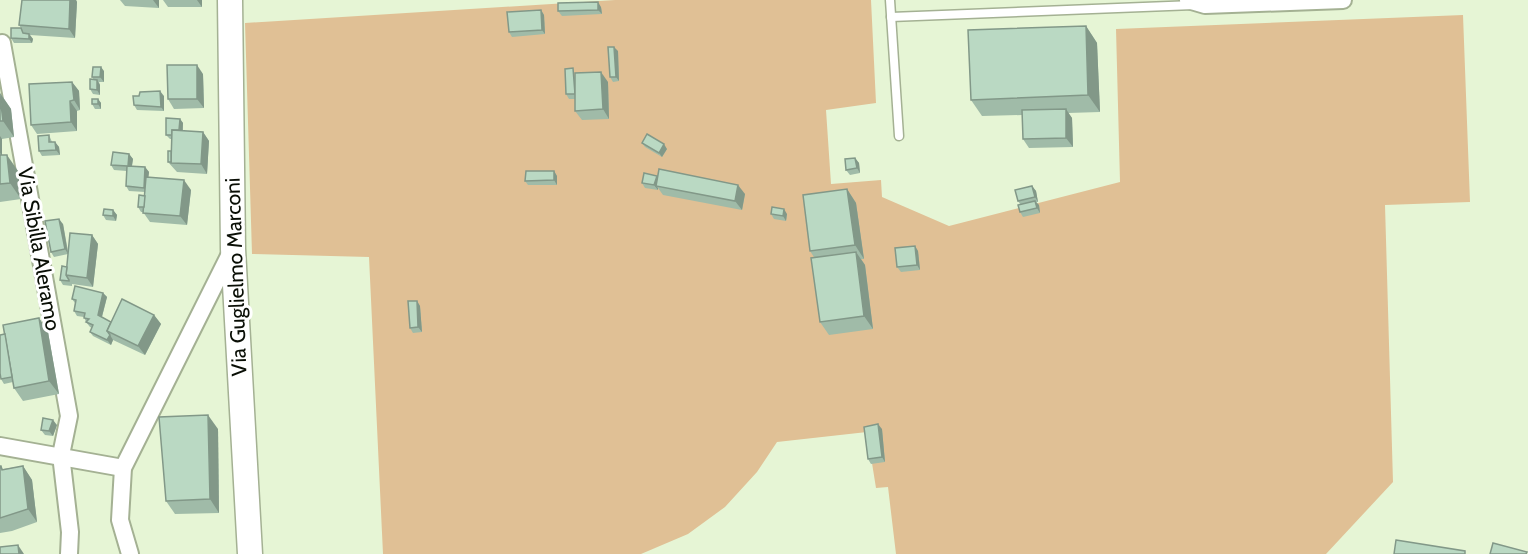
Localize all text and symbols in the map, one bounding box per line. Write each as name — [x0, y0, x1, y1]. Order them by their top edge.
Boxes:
street label: Via Sibilla Aleramo — [13, 165, 66, 332]
street label: Via Guglielmo Marconi — [220, 177, 251, 377]

